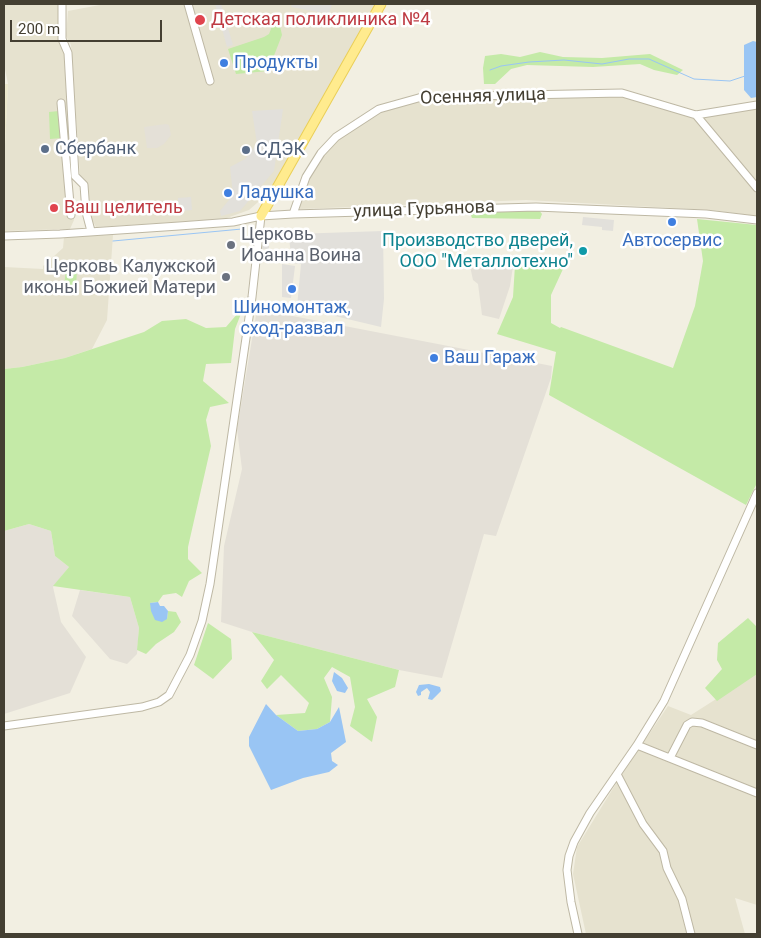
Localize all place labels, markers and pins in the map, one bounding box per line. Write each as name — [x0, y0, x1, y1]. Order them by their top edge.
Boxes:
place label: Детская поликлиника №4 — [211, 9, 430, 31]
marker: Детская поликлиника №4 — [193, 13, 207, 27]
place label: Продукты — [234, 52, 318, 74]
marker: Продукты — [218, 57, 230, 69]
place label: Сбербанк — [55, 138, 136, 160]
place label: СДЭК — [256, 139, 305, 161]
marker: Сбербанк — [39, 143, 51, 155]
marker: СДЭК — [240, 144, 252, 156]
place label: Ладушка — [238, 182, 314, 204]
marker: Ладушка — [222, 187, 234, 199]
place label: Ваш целитель — [64, 197, 183, 219]
marker: Ваш целитель — [48, 202, 60, 214]
marker: Автосервис — [666, 216, 678, 228]
place label: Церковь Иоанна Воина — [241, 224, 361, 266]
place label: Производство дверей, ООО "Металлотехно" — [382, 230, 573, 272]
place label: Автосервис — [622, 230, 722, 252]
marker: Церковь Иоанна Воина — [225, 239, 237, 251]
marker: Производство дверей, ООО "Металлотехно" — [577, 245, 589, 257]
place label: Церковь Калужской иконы Божией Матери — [24, 256, 216, 298]
marker: Церковь Калужской иконы Божией Матери — [220, 271, 232, 283]
marker: Шиномонтаж, сход-развал — [286, 283, 298, 295]
place label: Шиномонтаж, сход-развал — [233, 297, 351, 340]
place label: Ваш Гараж — [444, 347, 536, 369]
marker: Ваш Гараж — [428, 352, 440, 364]

